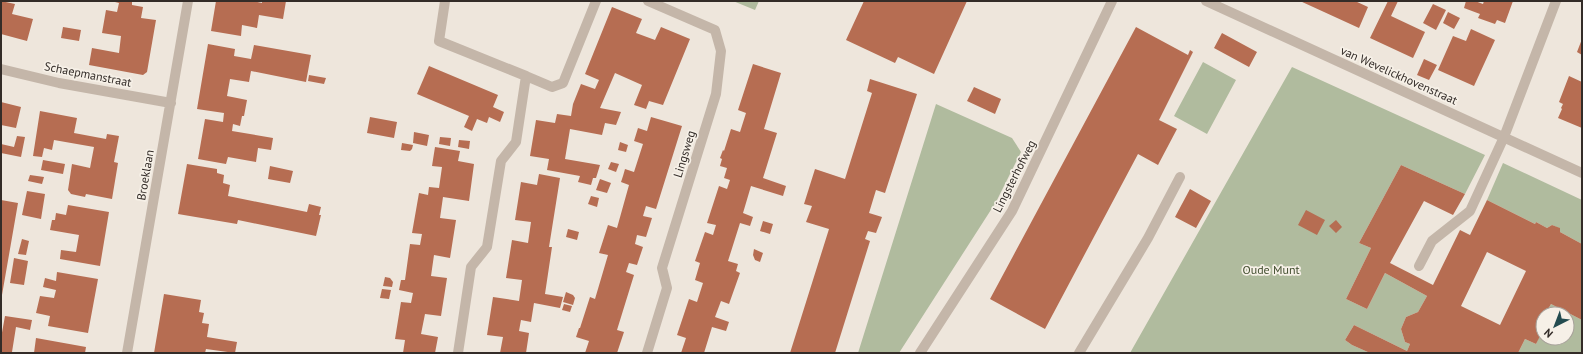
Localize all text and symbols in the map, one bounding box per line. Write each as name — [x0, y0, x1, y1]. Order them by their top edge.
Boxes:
street label: van Wevelickhovenstraat — [1338, 42, 1460, 108]
street label: Schaepmanstraat — [43, 58, 133, 90]
street label: Lingsweg — [670, 129, 698, 179]
street label: Lingsterhofweg — [989, 137, 1039, 215]
street label: Broeklaan — [133, 148, 157, 202]
park label: Oude Munt — [1242, 262, 1300, 277]
north arrow — [1535, 306, 1575, 346]
text: N — [1541, 326, 1556, 341]

